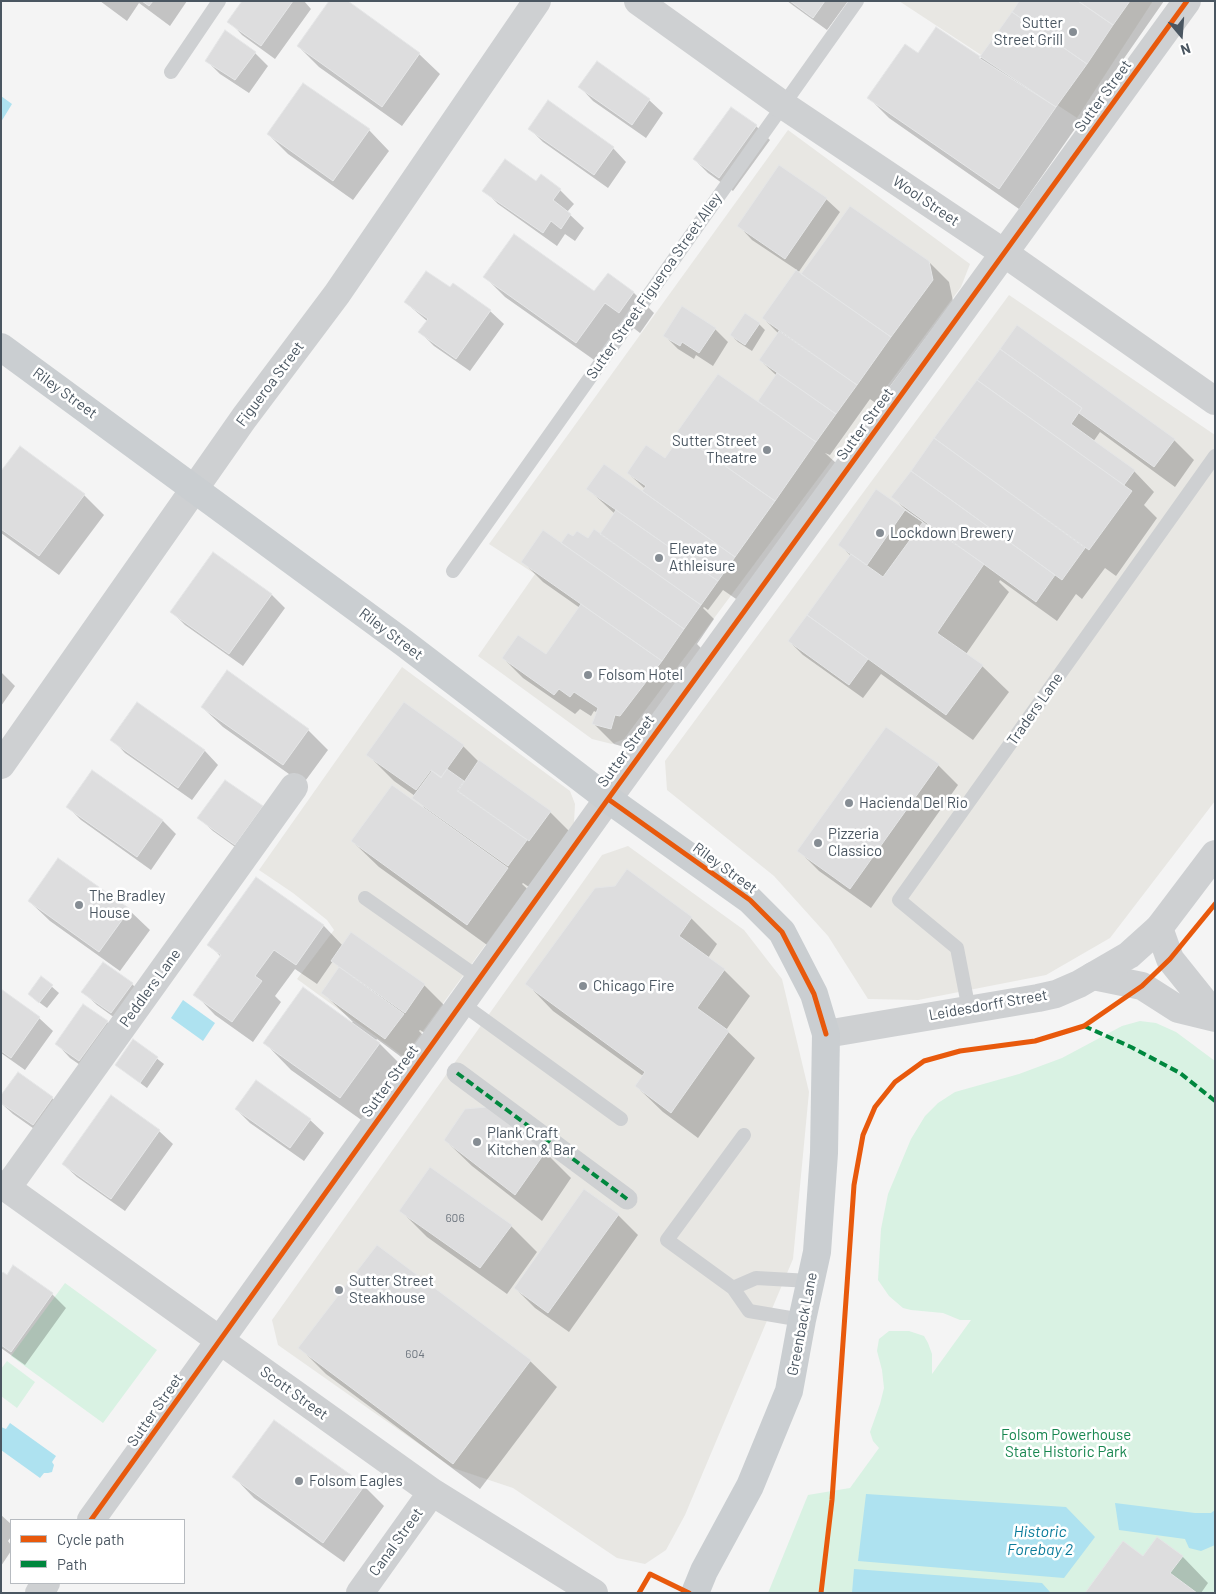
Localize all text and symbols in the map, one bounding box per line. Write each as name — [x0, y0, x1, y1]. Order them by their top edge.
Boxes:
north arrow — [1156, 10, 1206, 60]
place label: Sutter Street Grill — [994, 14, 1063, 49]
marker: Sutter Street Grill — [1067, 26, 1079, 38]
text: N — [1179, 40, 1193, 59]
street label: Sutter Street — [1071, 56, 1135, 136]
street label: Wool Street — [889, 172, 963, 230]
street label: Sutter Street Figueroa Street Alley — [583, 189, 725, 383]
street label: Figueroa Street — [232, 338, 308, 430]
street label: Riley Street — [29, 364, 101, 422]
street label: Sutter Street — [833, 384, 897, 464]
place label: Sutter Street Theatre — [672, 432, 757, 467]
marker: Sutter Street Theatre — [761, 444, 773, 456]
place label: Lockdown Brewery — [890, 524, 1014, 542]
marker: Lockdown Brewery — [874, 527, 886, 539]
place label: Elevate Athleisure — [669, 540, 735, 575]
marker: Elevate Athleisure — [653, 552, 665, 564]
street label: Riley Street — [356, 604, 426, 664]
place label: Folsom Hotel — [598, 666, 683, 684]
marker: Folsom Hotel — [582, 669, 594, 681]
street label: Traders Lane — [1003, 669, 1067, 749]
street label: Sutter Street — [594, 711, 658, 791]
place label: Hacienda Del Rio — [859, 794, 968, 812]
marker: Hacienda Del Rio — [843, 797, 855, 809]
place label: Pizzeria Classico — [828, 825, 882, 860]
marker: Pizzeria Classico — [812, 837, 824, 849]
street label: Riley Street — [689, 839, 761, 897]
place label: The Bradley House — [89, 887, 165, 922]
marker: The Bradley House — [73, 899, 85, 911]
street label: Peddlers Lane — [116, 945, 184, 1031]
place label: Chicago Fire — [593, 977, 674, 995]
marker: Chicago Fire — [577, 980, 589, 992]
street label: Leidesdorff Street — [927, 986, 1049, 1024]
street label: Sutter Street — [358, 1041, 422, 1121]
place label: Plank Craft Kitchen & Bar — [487, 1124, 575, 1159]
marker: Plank Craft Kitchen & Bar — [471, 1136, 483, 1148]
house number: 606 — [445, 1211, 465, 1225]
street label: Greenback Lane — [783, 1271, 821, 1377]
place label: Sutter Street Steakhouse — [349, 1272, 434, 1307]
marker: Sutter Street Steakhouse — [333, 1284, 345, 1296]
house number: 604 — [405, 1347, 425, 1361]
street label: Scott Street — [257, 1362, 331, 1424]
street label: Sutter Street — [123, 1370, 187, 1450]
park label: Folsom Powerhouse State Historic Park — [1001, 1426, 1131, 1461]
place label: Folsom Eagles — [309, 1472, 403, 1490]
marker: Folsom Eagles — [293, 1475, 305, 1487]
street label: Canal Street — [365, 1504, 427, 1580]
legend — [10, 1519, 185, 1584]
water label: Historic Forebay 2 — [1007, 1522, 1073, 1560]
text: Cycle path — [57, 1530, 124, 1548]
text: Path — [57, 1555, 87, 1573]

